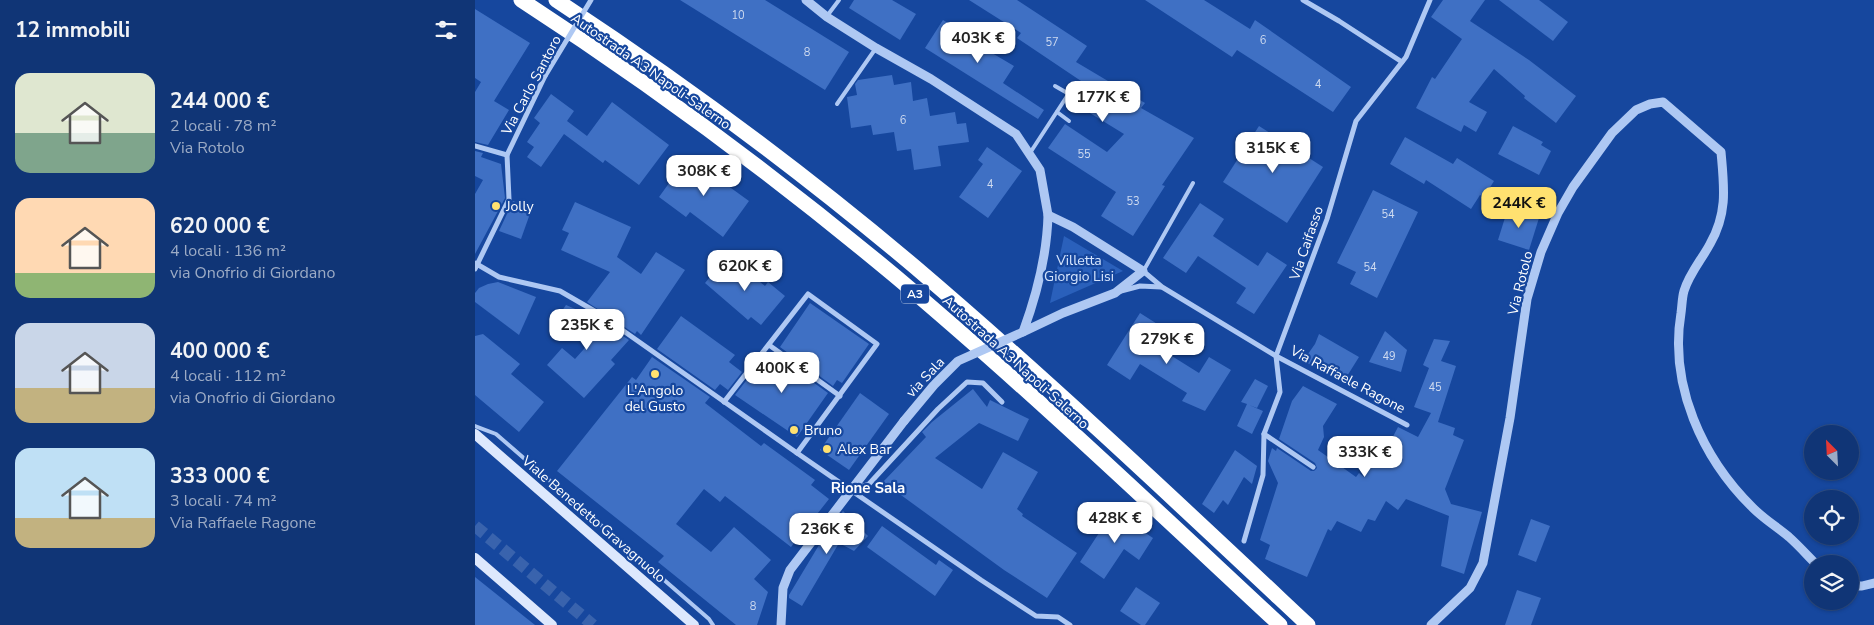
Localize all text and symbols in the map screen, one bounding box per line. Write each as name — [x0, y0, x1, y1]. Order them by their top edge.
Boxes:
house number: 10 — [731, 8, 745, 23]
street label: Autostrada A3 Napoli-Salerno — [567, 9, 735, 134]
text: 12 immobili — [15, 16, 130, 44]
icon: filters — [432, 16, 460, 44]
pin: 403K € — [937, 22, 1019, 64]
text: 403K € — [951, 27, 1005, 49]
street label: Via Carlo Santoro — [497, 32, 566, 139]
house number: 6 — [1260, 33, 1267, 48]
house number: 57 — [1045, 35, 1059, 50]
house number: 8 — [804, 45, 811, 60]
house number: 4 — [1315, 77, 1322, 92]
pin: 177K € — [1062, 80, 1144, 123]
text: 177K € — [1076, 86, 1130, 108]
text: 244 000 € — [170, 87, 270, 115]
icon: home — [55, 93, 115, 153]
house number: 6 — [900, 113, 907, 128]
text: 2 locali · 78 m² — [170, 115, 277, 137]
pin: 315K € — [1232, 132, 1314, 174]
text: Via Rotolo — [170, 137, 245, 159]
text: 315K € — [1246, 137, 1300, 159]
house number: 55 — [1077, 147, 1091, 162]
pin: 308K € — [663, 154, 745, 197]
text: 308K € — [677, 160, 731, 182]
house number: 4 — [987, 177, 994, 192]
pin: 244K € — [1478, 186, 1560, 229]
text: 244K € — [1492, 192, 1546, 214]
house number: 53 — [1126, 194, 1140, 209]
place label: Jolly — [505, 197, 534, 216]
marker: Jolly — [490, 200, 502, 212]
street label: Via Caifasso — [1285, 203, 1328, 284]
house number: 54 — [1381, 207, 1395, 222]
text: 620 000 € — [170, 212, 270, 240]
icon: home — [55, 218, 115, 278]
text: 4 locali · 136 m² — [170, 240, 286, 262]
street label: Via Rotolo — [1503, 249, 1538, 318]
pin: 620K € — [704, 250, 786, 292]
park label: Villetta Giorgio Lisi — [1044, 251, 1114, 286]
text: 620K € — [718, 255, 772, 277]
house number: 54 — [1363, 260, 1377, 275]
text: via Onofrio di Giordano — [170, 262, 335, 284]
road number: A3 — [901, 284, 929, 304]
street label: Autostrada A3 Napoli-Salerno — [938, 291, 1093, 433]
pin: 235K € — [546, 308, 628, 351]
text: 235K € — [560, 314, 614, 336]
pin: 279K € — [1126, 322, 1208, 365]
text: 279K € — [1140, 328, 1194, 350]
text: 400 000 € — [170, 337, 270, 365]
street label: Via Raffaele Ragone — [1286, 341, 1409, 418]
icon: home — [55, 343, 115, 403]
house number: 49 — [1382, 349, 1396, 364]
pin: 400K € — [741, 352, 823, 394]
street label: via Sala — [902, 353, 949, 402]
text: 400K € — [755, 357, 809, 379]
text: 4 locali · 112 m² — [170, 365, 286, 387]
marker: L'Angolo del Gusto — [649, 368, 661, 380]
house number: 45 — [1428, 380, 1442, 395]
place label: L'Angolo del Gusto — [625, 381, 686, 416]
text: via Onofrio di Giordano — [170, 387, 335, 409]
place label: Bruno — [804, 421, 842, 440]
marker: Bruno — [788, 424, 800, 436]
north arrow — [1804, 425, 1859, 480]
map controls — [1804, 425, 1859, 610]
pin: 333K € — [1324, 436, 1406, 478]
place label: Alex Bar — [837, 440, 892, 459]
text: 333K € — [1338, 441, 1392, 463]
marker: Alex Bar — [821, 443, 833, 455]
street label: Viale Benedetto Gravagnuolo — [517, 451, 670, 587]
text: 333 000 € — [170, 462, 270, 490]
icon: home — [55, 468, 115, 528]
district label: Rione Sala — [831, 478, 905, 498]
text: 3 locali · 74 m² — [170, 490, 277, 512]
button: locate — [1804, 490, 1859, 545]
pin: 428K € — [1074, 502, 1156, 544]
text: 428K € — [1088, 507, 1142, 529]
text: Via Raffaele Ragone — [170, 512, 316, 534]
pin: 236K € — [786, 512, 868, 555]
text: 236K € — [800, 518, 854, 540]
button: layers — [1804, 555, 1859, 610]
house number: 8 — [750, 599, 757, 614]

